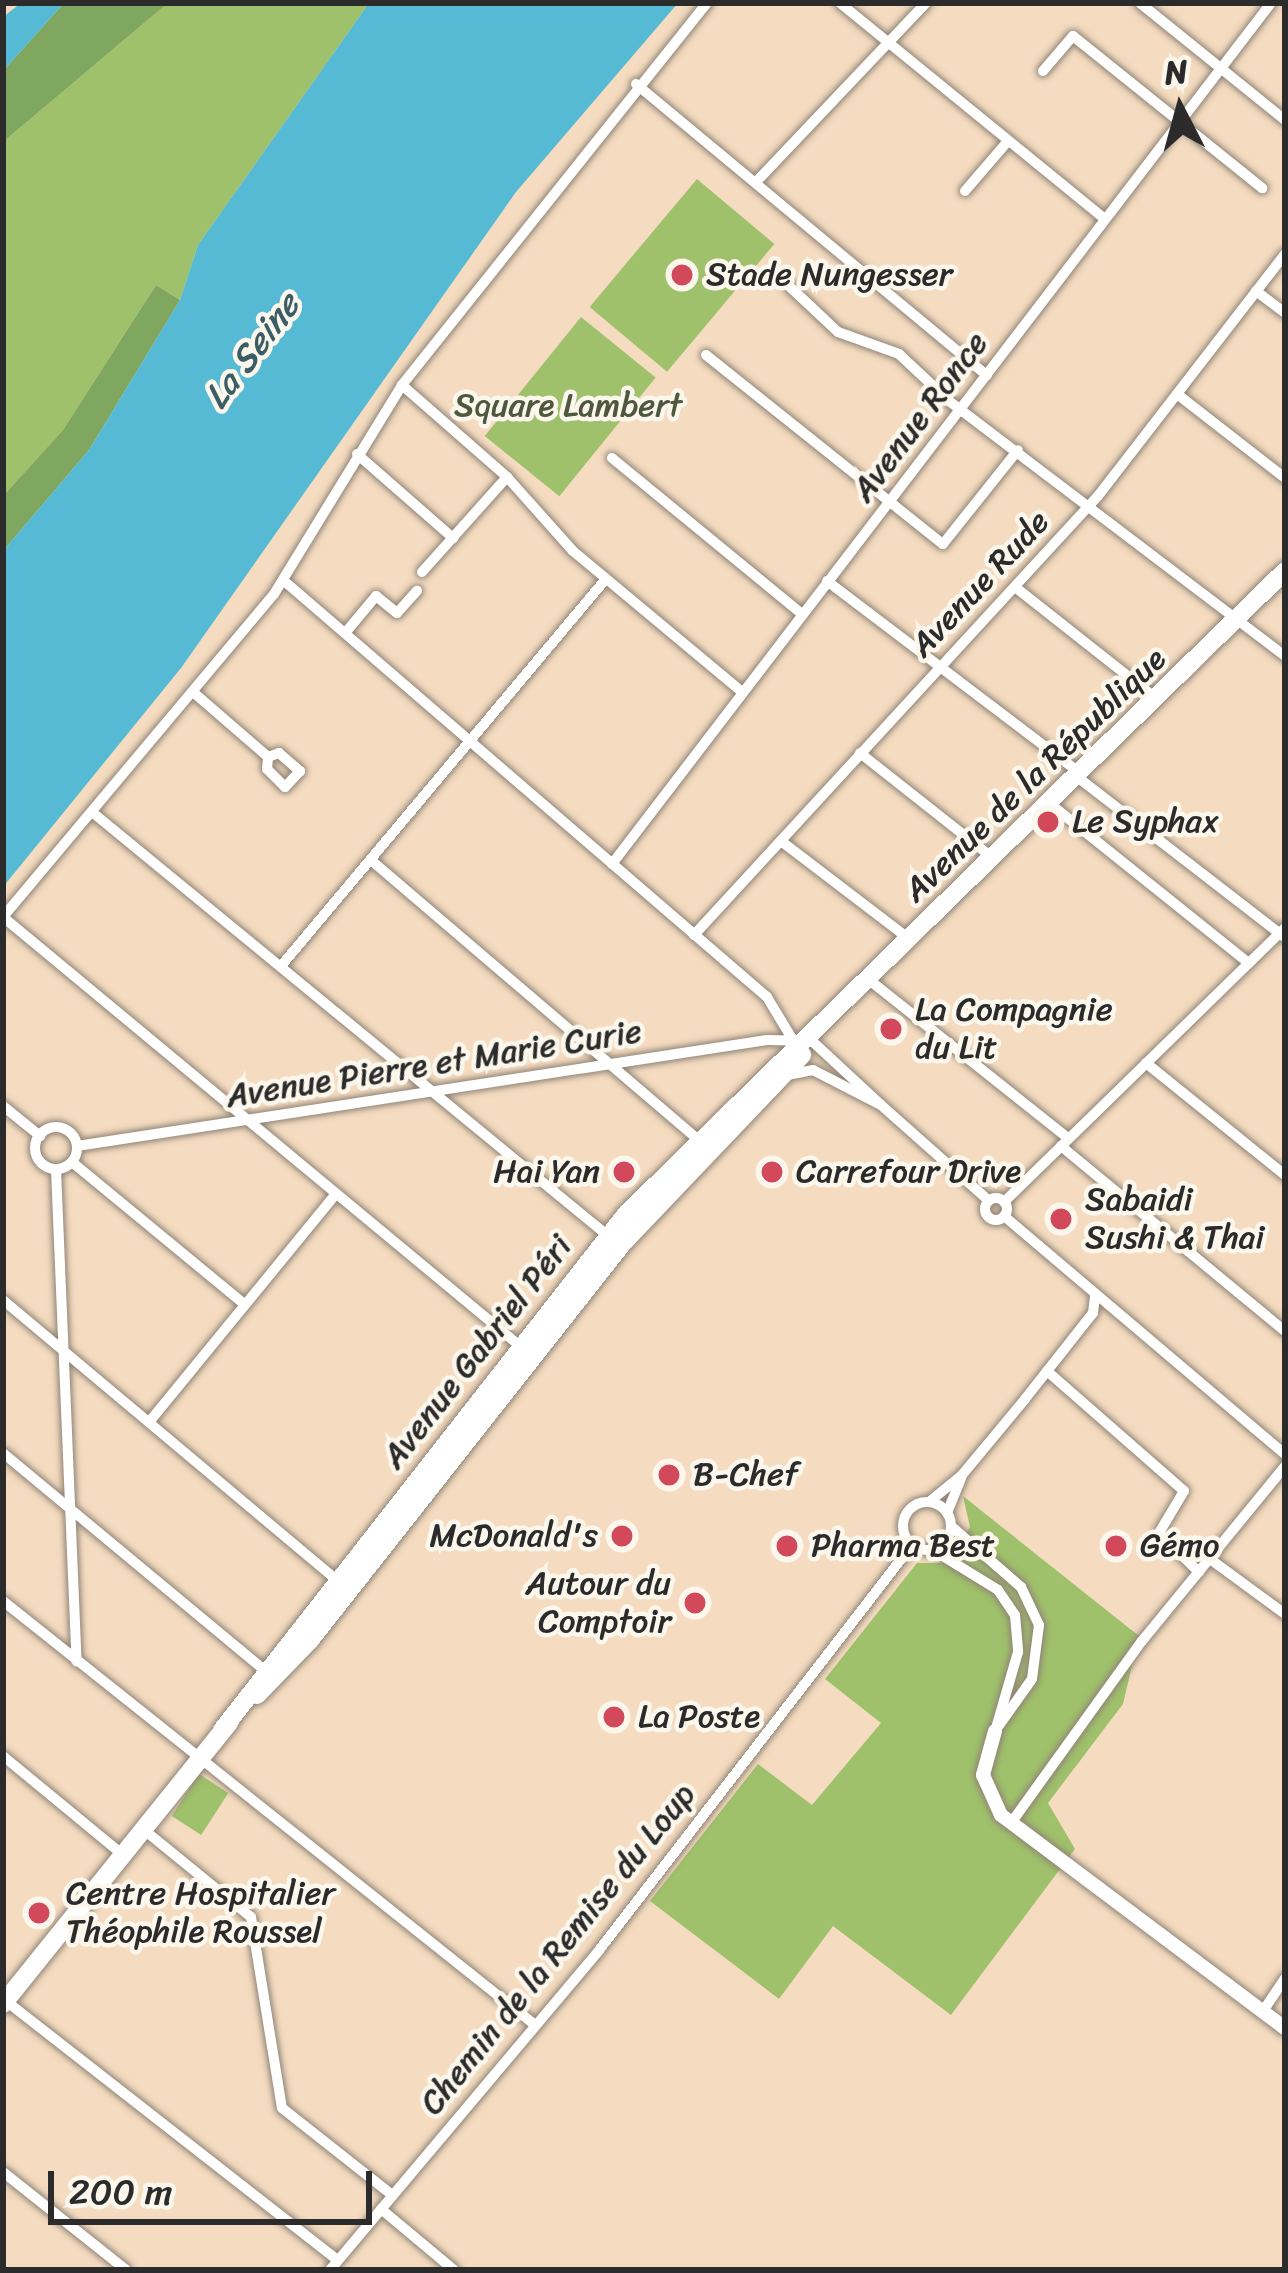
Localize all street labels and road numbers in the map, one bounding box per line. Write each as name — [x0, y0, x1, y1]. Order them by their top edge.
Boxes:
street label: Avenue Ronce — [843, 324, 997, 510]
street label: Avenue Rude — [902, 502, 1058, 666]
street label: Avenue de la République — [895, 639, 1175, 911]
street label: Avenue Pierre et Marie Curie — [224, 1012, 644, 1116]
street label: Avenue Gabriel Péri — [374, 1227, 580, 1477]
street label: Chemin de la Remise du Loup — [412, 1775, 704, 2123]

